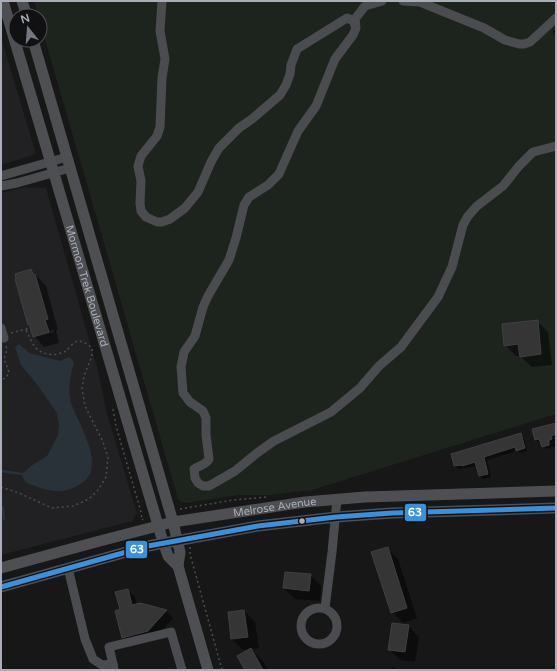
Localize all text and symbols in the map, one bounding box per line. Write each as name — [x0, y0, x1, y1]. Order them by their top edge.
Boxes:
north arrow — [8, 8, 48, 48]
text: N — [19, 11, 31, 26]
street label: Mormon Trek Boulevard — [63, 224, 111, 348]
street label: Melrose Avenue — [232, 495, 317, 520]
line badge: 63 — [404, 503, 427, 522]
text: 63 — [408, 506, 422, 519]
unlabelled marker — [297, 516, 307, 526]
line badge: 63 — [125, 540, 148, 559]
text: 63 — [130, 543, 144, 556]

